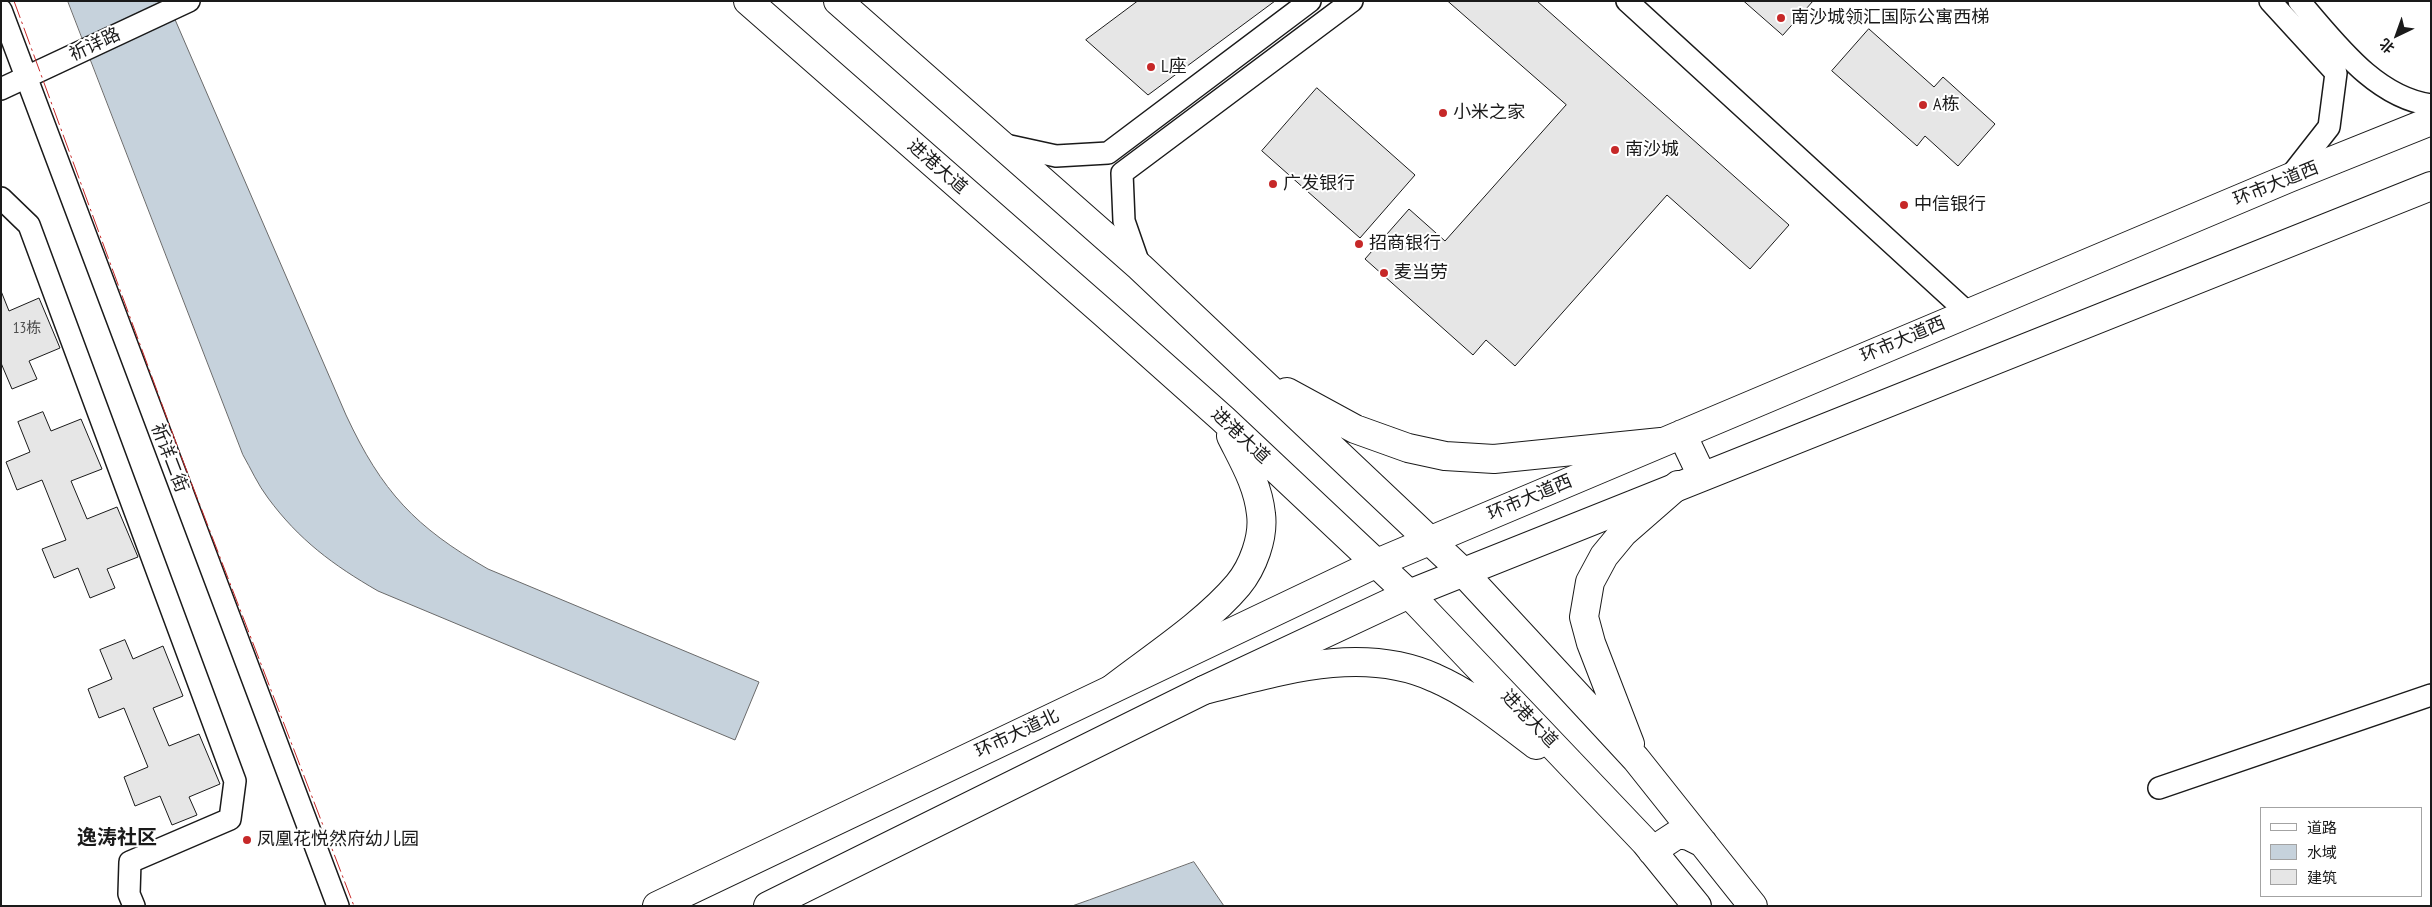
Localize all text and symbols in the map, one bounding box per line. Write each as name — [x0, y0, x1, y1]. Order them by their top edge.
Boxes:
place label: 南沙城领汇国际公寓西梯 — [1791, 7, 1989, 29]
north arrow — [2372, 10, 2422, 60]
marker: 南沙城领汇国际公寓西梯 — [1775, 12, 1787, 24]
street label: 祈详路 — [66, 24, 124, 66]
text: 北 — [2376, 35, 2398, 58]
place label: L座 — [1161, 56, 1186, 78]
marker: L座 — [1145, 61, 1157, 73]
place label: A栋 — [1933, 94, 1960, 116]
marker: A栋 — [1917, 99, 1929, 111]
place label: 小米之家 — [1453, 102, 1525, 124]
marker: 小米之家 — [1437, 107, 1449, 119]
street label: 进港大道 — [903, 135, 971, 199]
place label: 南沙城 — [1625, 139, 1679, 161]
marker: 南沙城 — [1609, 144, 1621, 156]
street label: 环市大道西 — [2230, 157, 2322, 211]
place label: 广发银行 — [1283, 173, 1355, 195]
marker: 广发银行 — [1267, 178, 1279, 190]
place label: 中信银行 — [1914, 194, 1986, 216]
marker: 中信银行 — [1898, 199, 1910, 211]
place label: 招商银行 — [1369, 233, 1441, 255]
marker: 招商银行 — [1353, 238, 1365, 250]
place label: 麦当劳 — [1394, 262, 1448, 284]
marker: 麦当劳 — [1378, 267, 1390, 279]
street label: 环市大道西 — [1857, 312, 1949, 368]
house number: 13栋 — [13, 320, 41, 338]
street label: 进港大道 — [1206, 404, 1274, 468]
street label: 祈详二街 — [146, 421, 192, 495]
street label: 环市大道西 — [1484, 470, 1576, 526]
street label: 进港大道 — [1496, 686, 1562, 752]
street label: 环市大道北 — [972, 705, 1062, 763]
legend — [2260, 807, 2422, 897]
text: 道路 — [2307, 818, 2337, 837]
district label: 逸涛社区 — [77, 826, 157, 850]
place label: 凤凰花悦然府幼儿园 — [257, 829, 419, 851]
marker: 凤凰花悦然府幼儿园 — [241, 834, 253, 846]
text: 水域 — [2307, 843, 2337, 862]
text: 建筑 — [2307, 868, 2337, 887]

